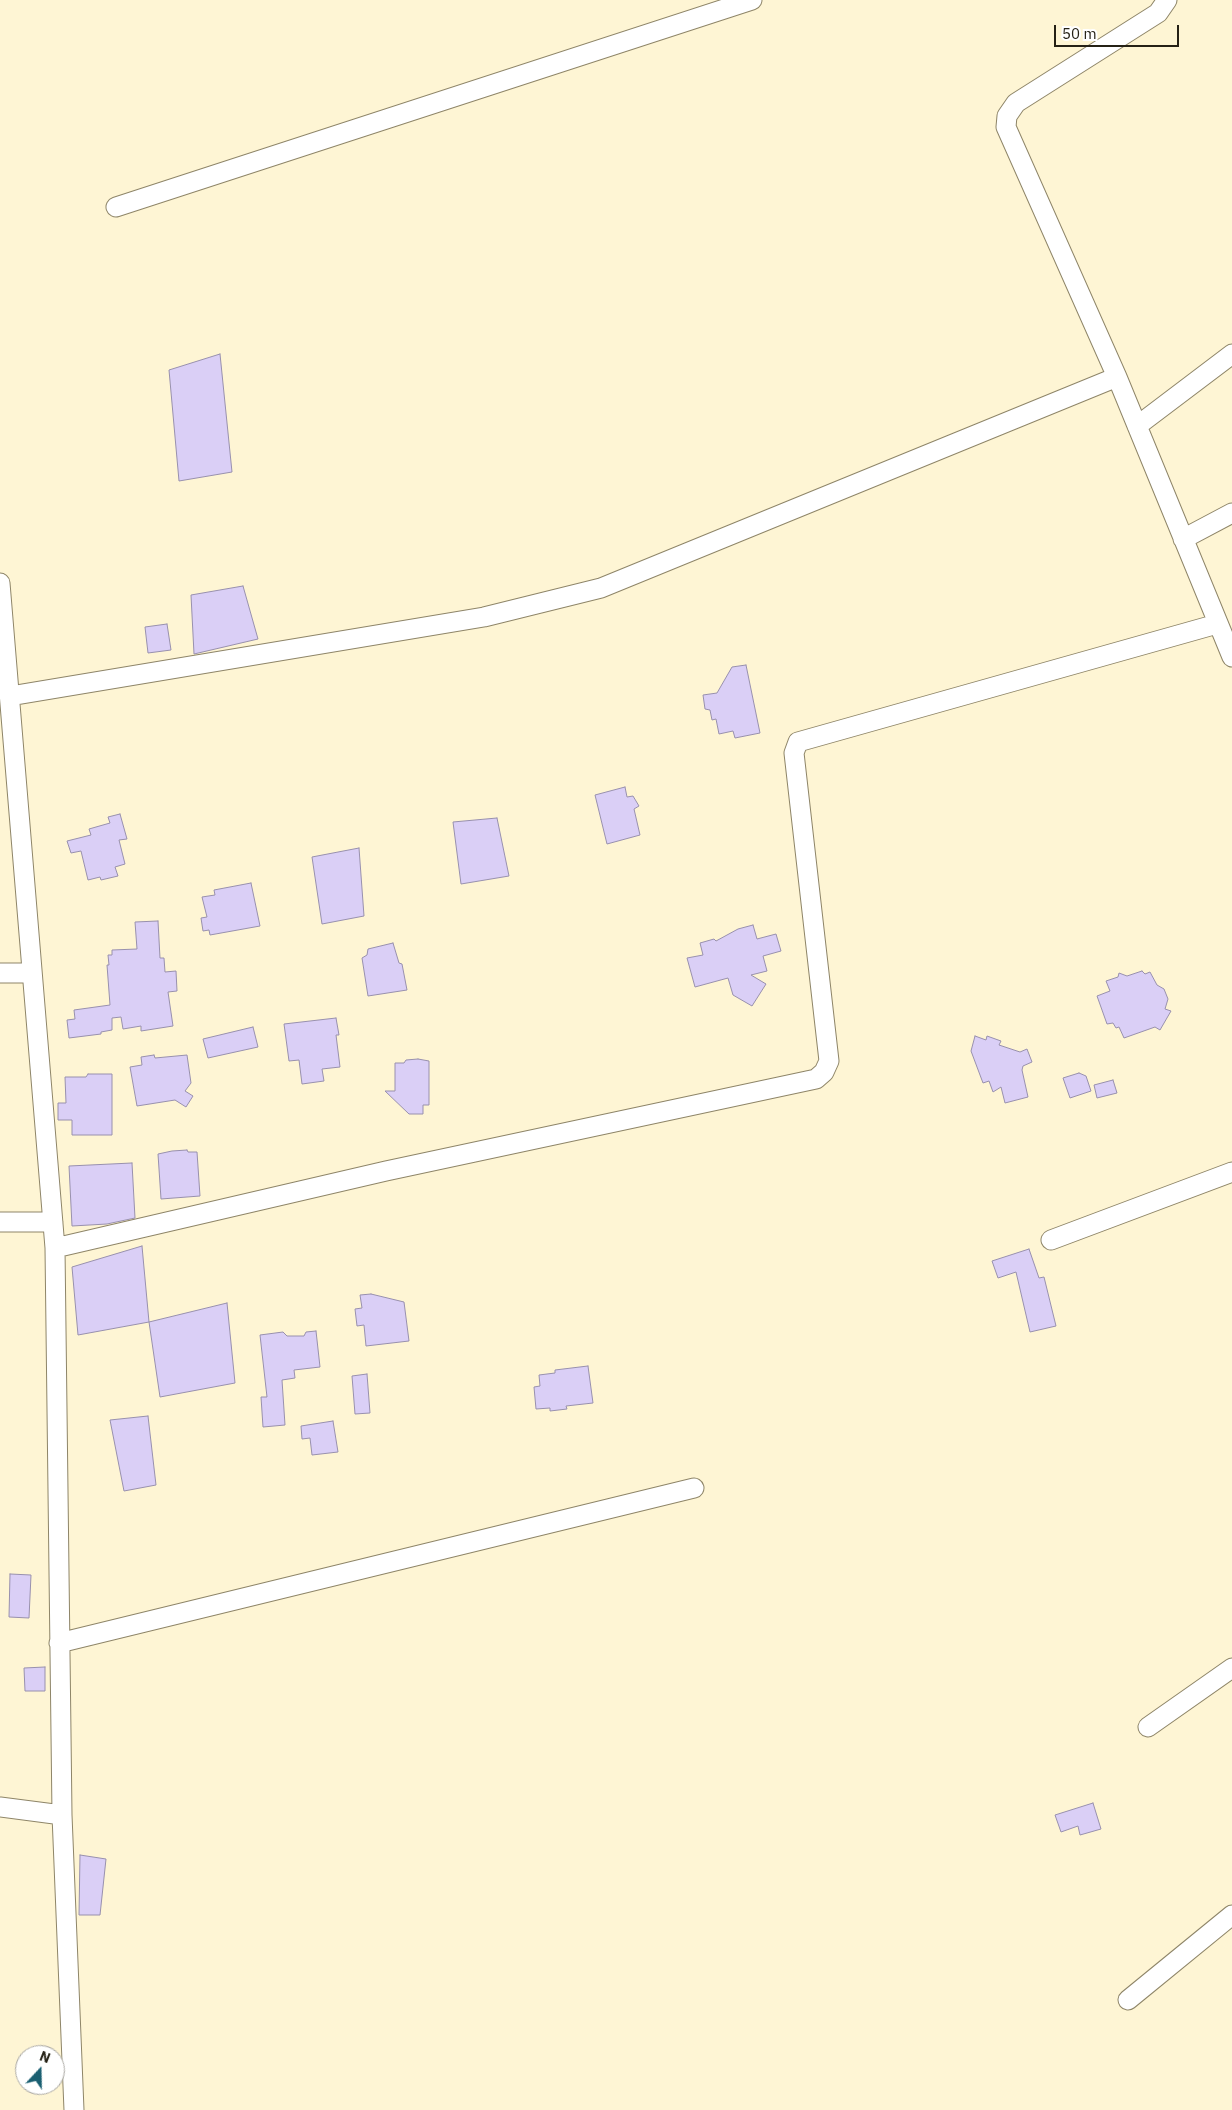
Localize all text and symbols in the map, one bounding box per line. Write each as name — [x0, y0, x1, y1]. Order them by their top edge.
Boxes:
scale bar — [1057, 15, 1182, 47]
text: 50 m — [1062, 24, 1097, 43]
north arrow — [15, 2045, 65, 2095]
text: N — [37, 2047, 53, 2067]

